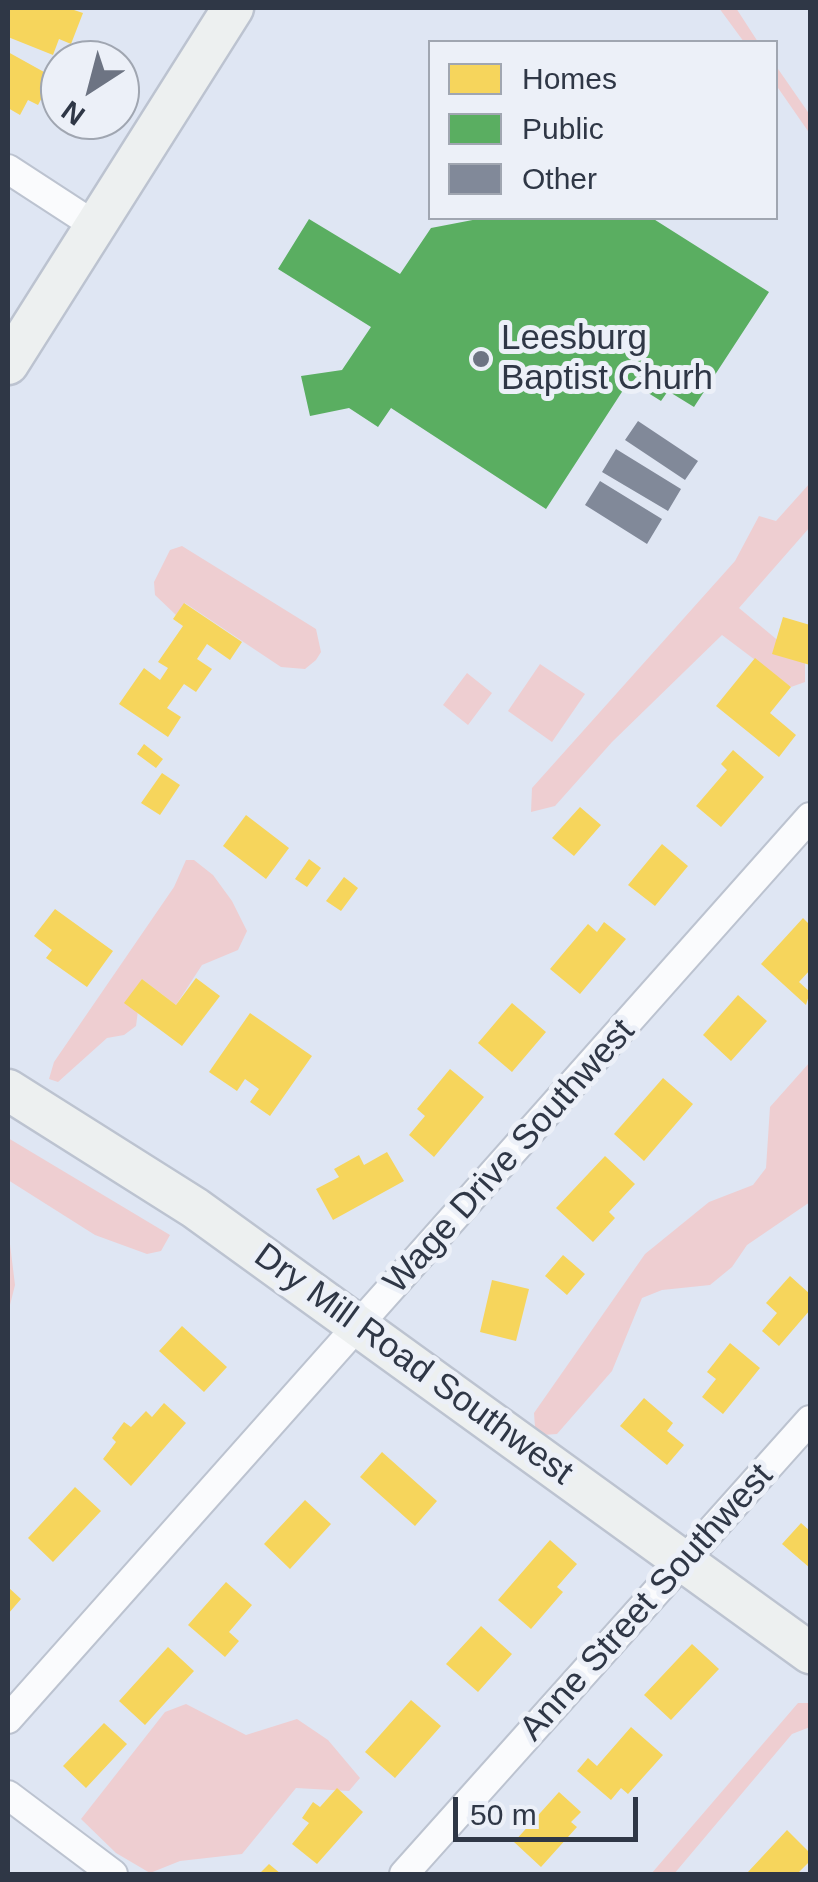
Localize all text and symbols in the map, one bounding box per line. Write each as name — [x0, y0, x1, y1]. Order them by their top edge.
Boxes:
north arrow — [40, 40, 140, 140]
legend — [428, 40, 778, 220]
text: Homes — [522, 62, 617, 95]
text: N — [56, 95, 91, 132]
text: Public — [522, 112, 604, 145]
text: Other — [522, 162, 597, 195]
place label: Leesburg Baptist Churh — [501, 318, 713, 400]
marker: Leesburg Baptist Churh — [470, 348, 492, 370]
street label: Wage Drive Southwest — [376, 1011, 644, 1303]
street label: Dry Mill Road Southwest — [246, 1235, 580, 1495]
street label: Anne Street Southwest — [512, 1456, 782, 1750]
scale bar — [458, 1777, 643, 1839]
text: 50 m — [470, 1798, 537, 1831]

